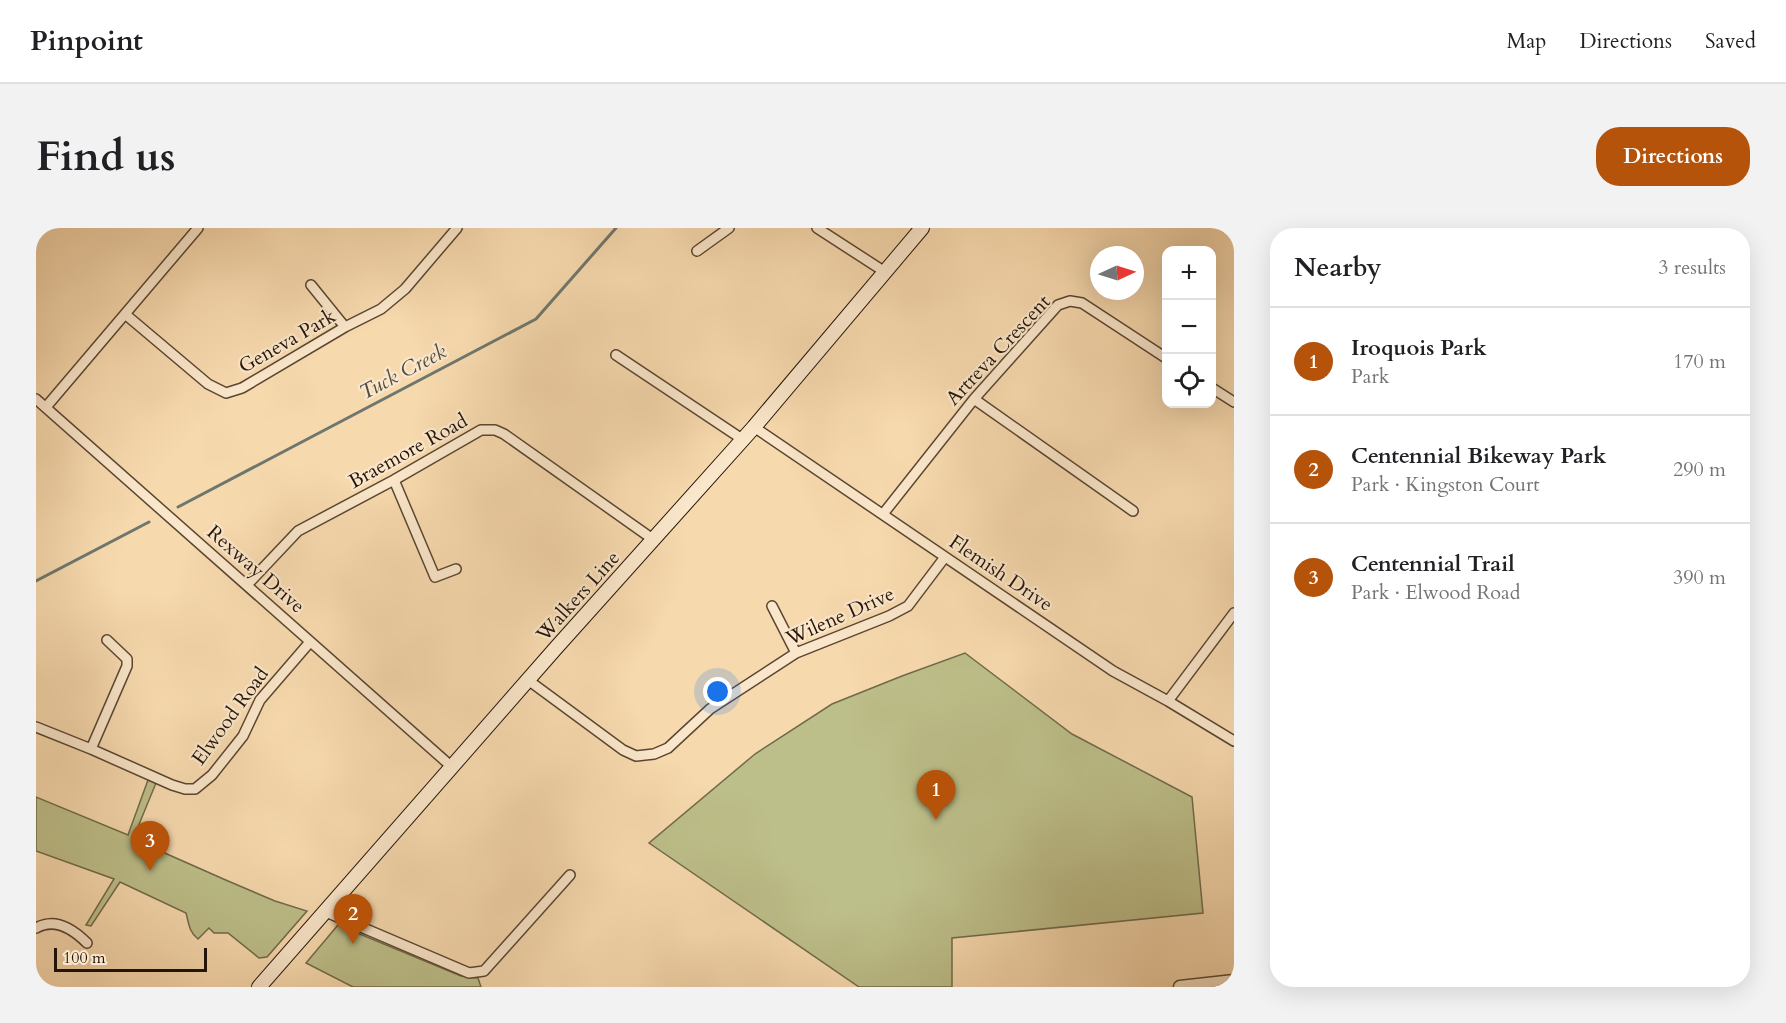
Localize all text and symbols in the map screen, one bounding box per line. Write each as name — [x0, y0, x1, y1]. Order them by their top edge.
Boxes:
text: Pinpoint — [30, 22, 143, 60]
text: Map — [1506, 27, 1546, 56]
text: Directions — [1579, 27, 1672, 56]
text: Saved — [1705, 27, 1756, 56]
button: Directions — [1596, 127, 1750, 186]
text: Find us — [36, 128, 176, 185]
north arrow — [1090, 246, 1144, 300]
map controls — [1162, 246, 1216, 408]
button: + — [1162, 246, 1216, 300]
text: Nearby — [1294, 250, 1382, 285]
text: 3 results — [1658, 254, 1726, 281]
street label: Artreva Crescent — [939, 288, 1057, 411]
button: − — [1162, 300, 1216, 354]
street label: Geneva Park — [233, 302, 341, 380]
text: Iroquois Park — [1351, 333, 1487, 363]
water label: Tuck Creek — [354, 337, 452, 407]
text: 1 — [1308, 348, 1319, 375]
text: 170 m — [1673, 348, 1726, 375]
button: locate — [1162, 354, 1216, 408]
text: Park — [1351, 363, 1389, 390]
street label: Braemore Road — [344, 407, 473, 495]
text: Centennial Bikeway Park — [1351, 441, 1607, 471]
text: 2 — [1308, 456, 1319, 483]
text: 290 m — [1673, 456, 1726, 483]
text: Park · Kingston Court — [1351, 471, 1540, 498]
street label: Rexway Drive — [201, 519, 311, 619]
street label: Flemish Drive — [944, 528, 1058, 618]
street label: Walkers Line — [529, 545, 626, 648]
text: Centennial Trail — [1351, 549, 1515, 579]
text: 3 — [1308, 564, 1319, 591]
text: 390 m — [1673, 564, 1726, 591]
text: Park · Elwood Road — [1351, 579, 1520, 606]
street label: Wilene Drive — [781, 580, 899, 652]
street label: Elwood Road — [185, 661, 275, 770]
your location — [703, 677, 732, 706]
pin: 1 — [916, 770, 956, 820]
pin: 3 — [130, 822, 170, 871]
pin: 2 — [334, 894, 372, 944]
scale bar — [54, 945, 207, 972]
text: 100 m — [63, 947, 105, 969]

